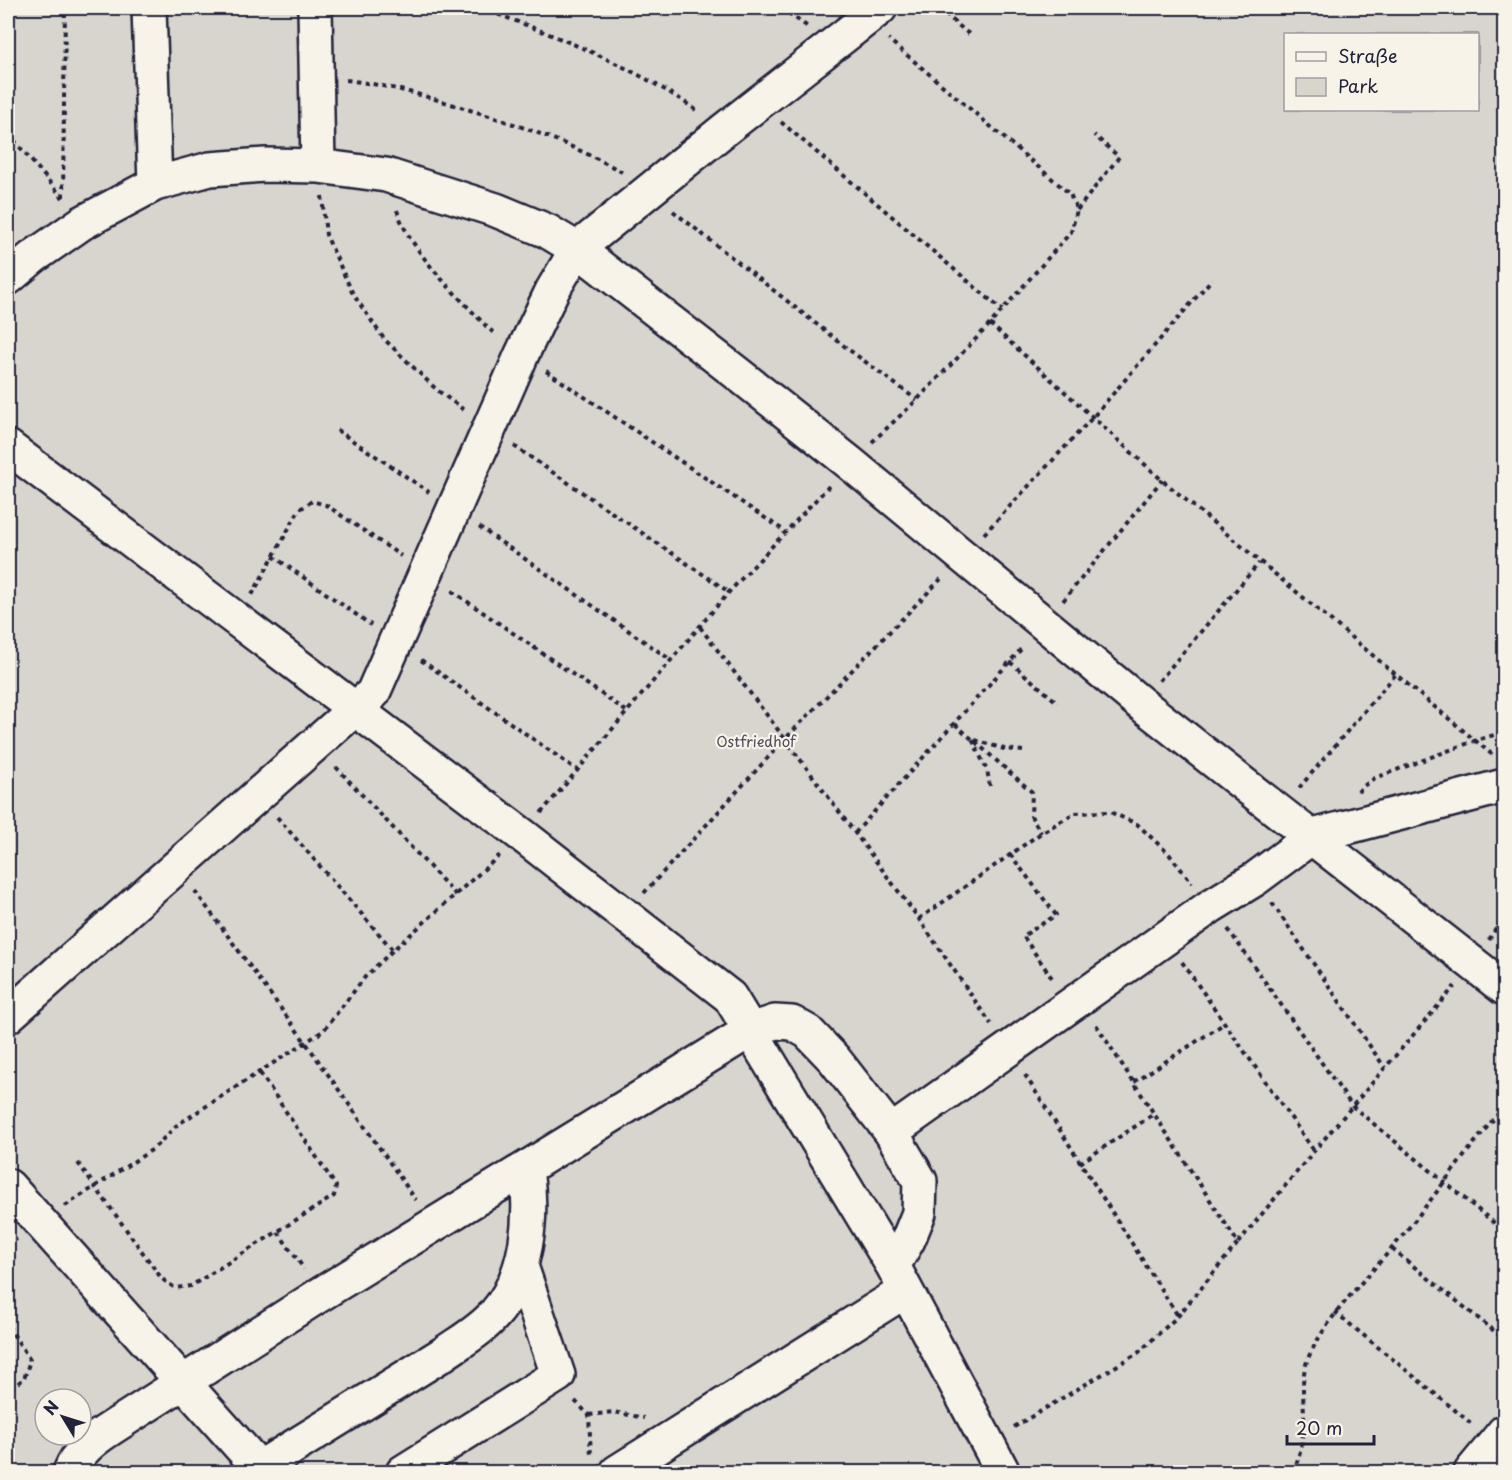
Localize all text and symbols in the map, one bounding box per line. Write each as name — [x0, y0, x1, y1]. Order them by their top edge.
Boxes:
legend — [1284, 33, 1479, 111]
text: Straße — [1338, 42, 1398, 69]
text: Park — [1338, 72, 1378, 99]
park label: Ostfriedhof — [716, 729, 797, 752]
north arrow — [33, 1387, 93, 1447]
text: N — [37, 1395, 64, 1420]
scale bar — [1287, 1408, 1374, 1446]
text: 20 m — [1296, 1414, 1342, 1441]

